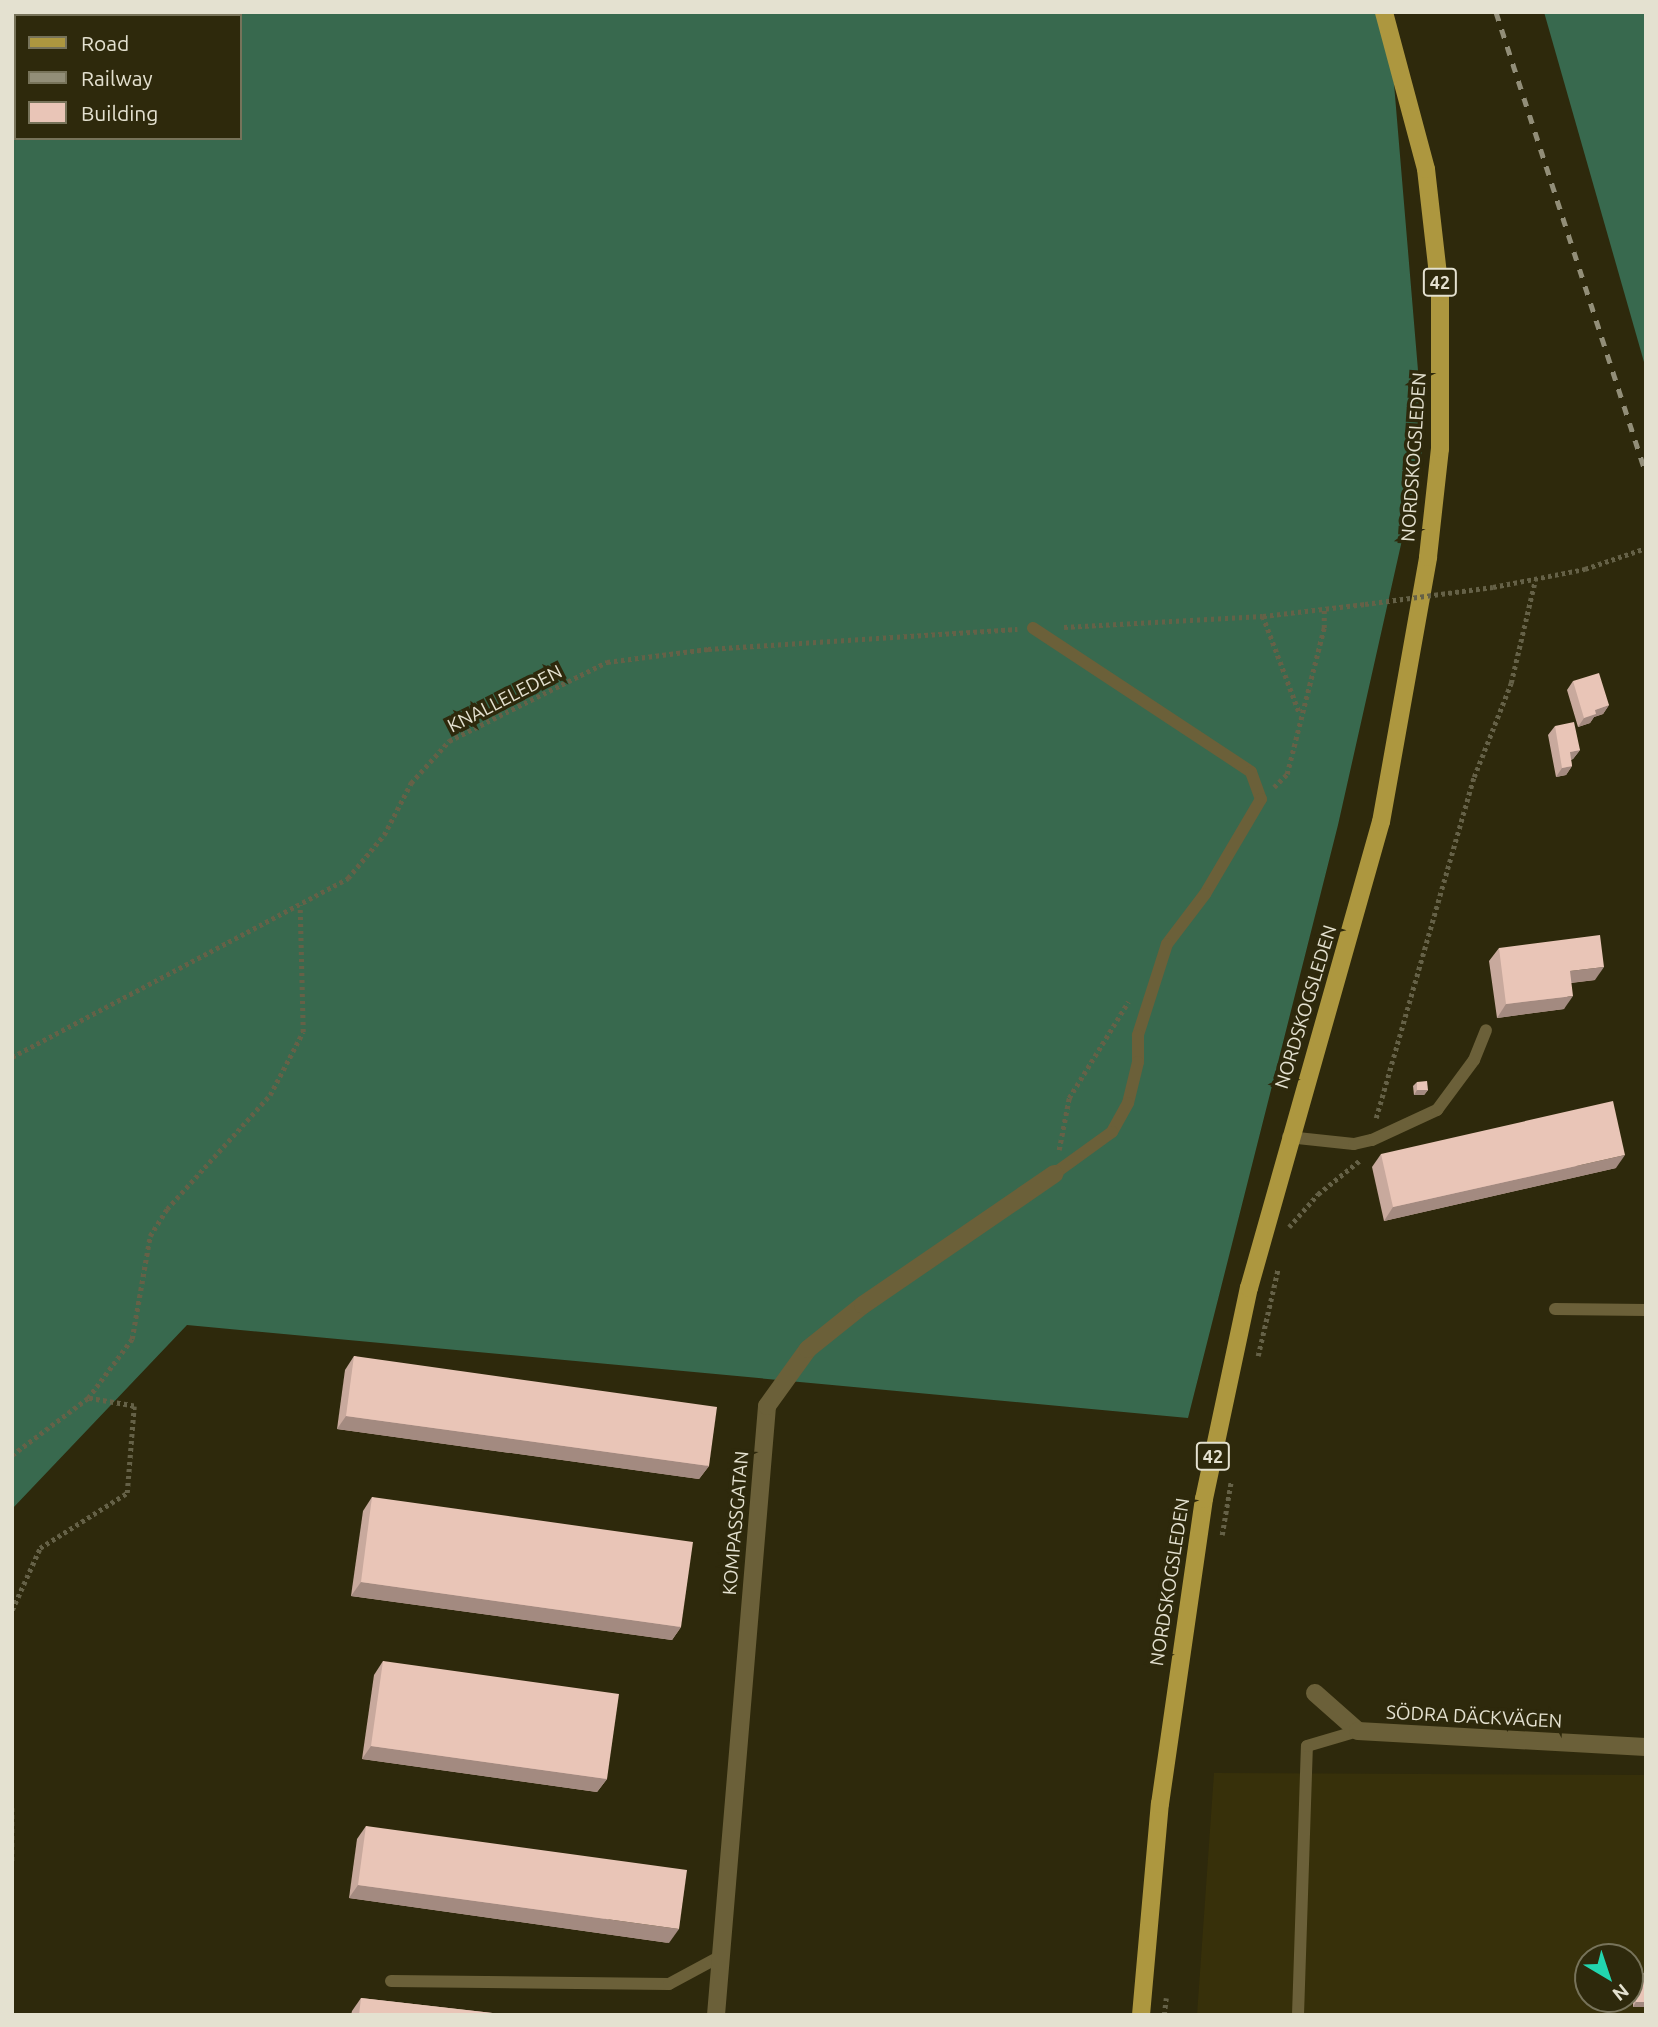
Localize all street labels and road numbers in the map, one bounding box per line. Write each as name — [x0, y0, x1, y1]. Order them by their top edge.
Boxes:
road number: 42 — [1422, 268, 1458, 296]
street label: NORDSKOGSLEDEN — [1397, 371, 1431, 543]
street label: KNALLELEDEN — [444, 660, 566, 738]
street label: NORDSKOGSLEDEN — [1270, 922, 1342, 1092]
road number: 42 — [1196, 1442, 1230, 1470]
street label: KOMPASSGATAN — [718, 1450, 754, 1596]
street label: NORDSKOGSLEDEN — [1145, 1496, 1195, 1668]
street label: SÖDRA DÄCKVÄGEN — [1385, 1701, 1563, 1733]

